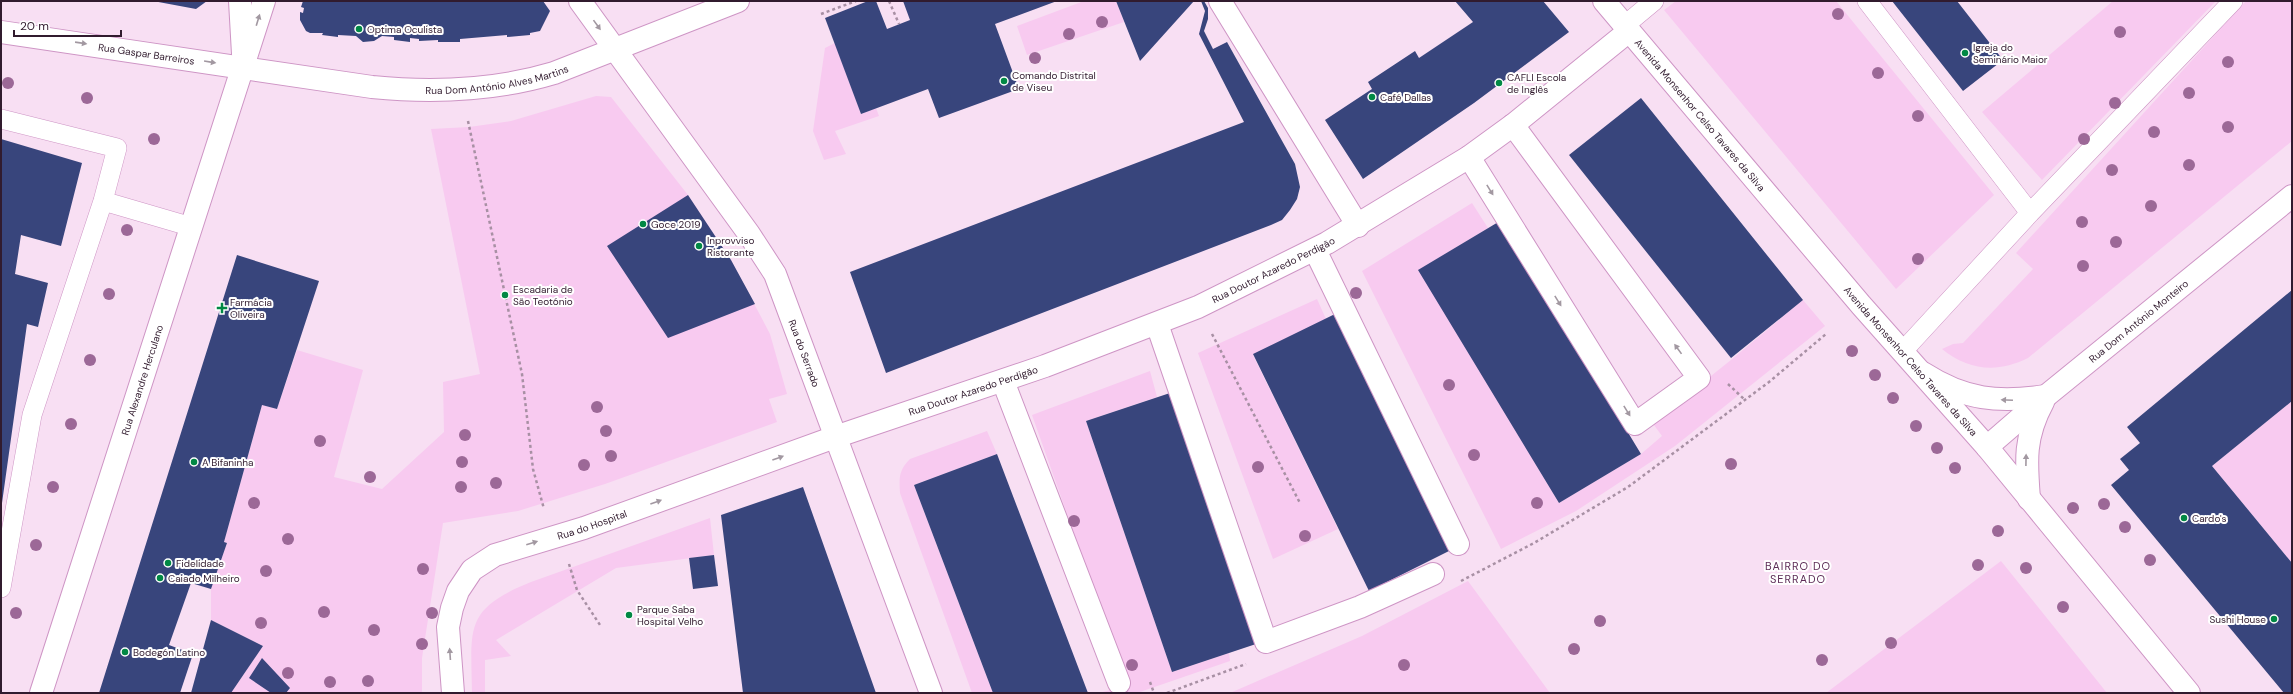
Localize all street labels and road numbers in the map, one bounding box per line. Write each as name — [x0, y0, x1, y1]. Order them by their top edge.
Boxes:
street label: Avenida Monsenhor Celso Tavares da Silva — [1632, 36, 1768, 194]
street label: Rua Gaspar Barreiros — [97, 40, 195, 68]
street label: Rua Dom António Alves Martins — [425, 62, 570, 97]
street label: Rua Doutor Azaredo Perdigão — [1210, 234, 1337, 306]
street label: Rua Dom António Monteiro — [2086, 277, 2191, 366]
street label: Avenida Monsenhor Celso Tavares da Silva — [1841, 284, 1980, 439]
street label: Rua do Serrado — [785, 318, 823, 389]
street label: Rua Alexandre Herculano — [119, 323, 166, 437]
street label: Rua Doutor Azaredo Perdigão — [907, 363, 1040, 419]
street label: Rua do Hospital — [556, 507, 629, 543]

